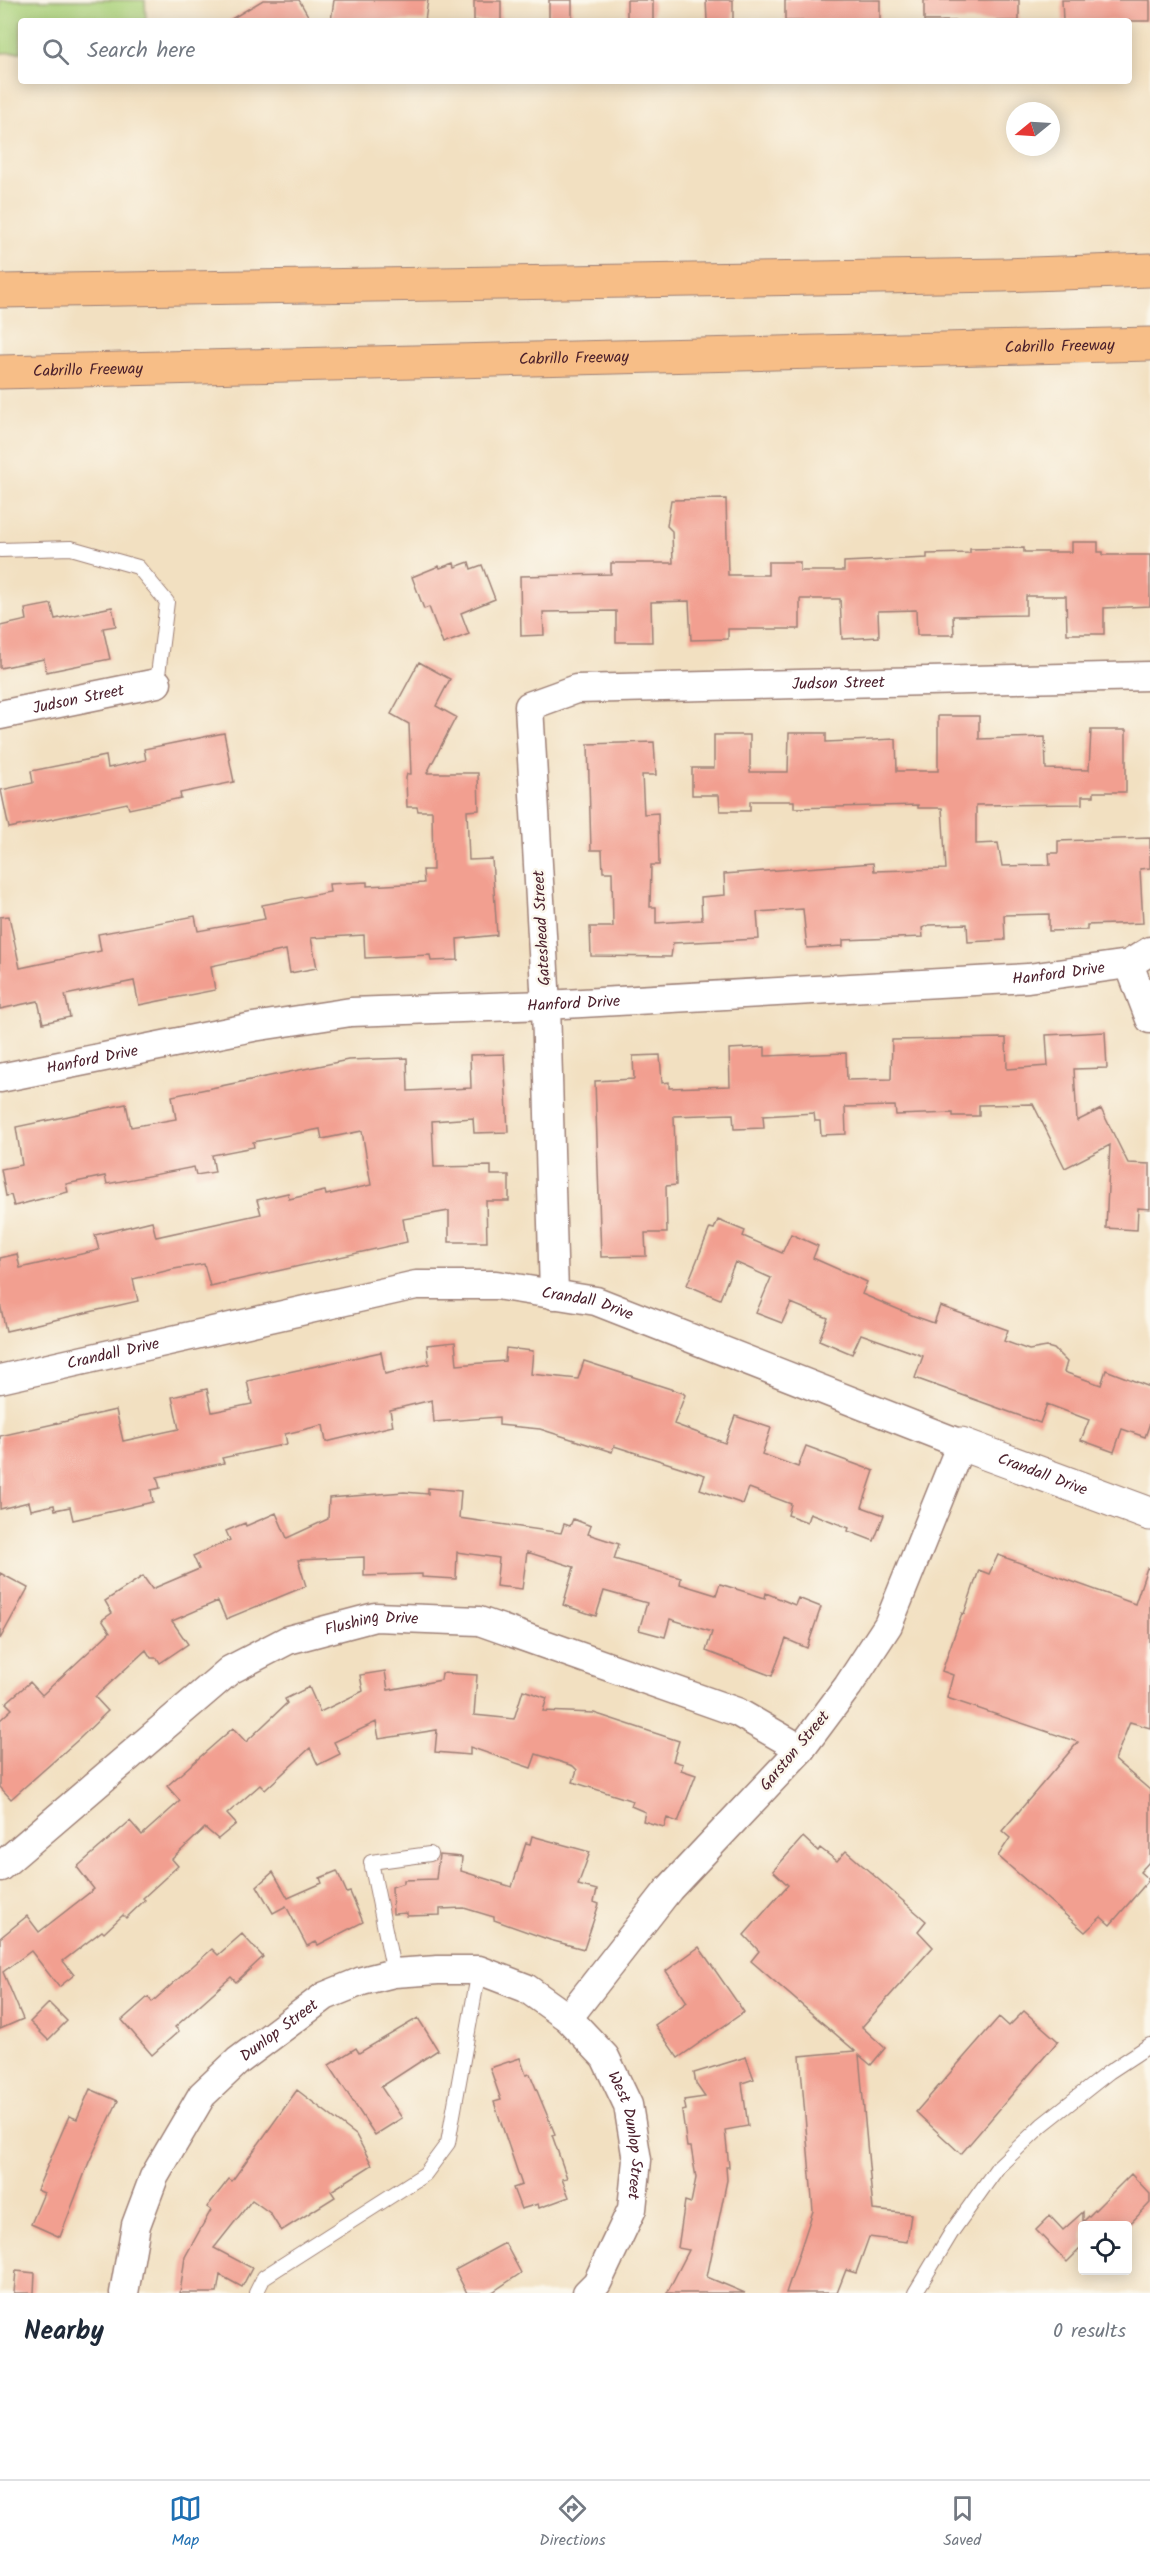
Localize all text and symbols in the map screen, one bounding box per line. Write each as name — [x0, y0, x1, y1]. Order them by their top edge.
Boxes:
search box — [18, 18, 1132, 84]
text: Search here — [87, 34, 195, 69]
icon: search — [39, 35, 72, 68]
north arrow — [1006, 102, 1060, 156]
street label: Cabrillo Freeway — [1004, 332, 1115, 360]
street label: Cabrillo Freeway — [519, 344, 630, 372]
street label: Cabrillo Freeway — [33, 356, 144, 384]
street label: Judson Street — [792, 669, 886, 697]
street label: Judson Street — [30, 677, 127, 721]
street label: Gateshead Street — [526, 869, 558, 986]
street label: Hanford Drive — [1012, 955, 1106, 991]
street label: Hanford Drive — [527, 988, 621, 1018]
street label: Hanford Drive — [44, 1038, 140, 1081]
street label: Crandall Drive — [540, 1280, 637, 1327]
street label: Crandall Drive — [64, 1331, 162, 1376]
street label: Crandall Drive — [994, 1446, 1091, 1502]
street label: Flushing Drive — [322, 1604, 419, 1642]
street label: Garston Street — [754, 1705, 837, 1797]
street label: Dunlop Street — [234, 1992, 324, 2068]
street label: West Dunlop Street — [601, 2067, 650, 2202]
map controls — [1078, 2221, 1132, 2275]
button: locate — [1078, 2221, 1132, 2275]
text: Nearby — [24, 2311, 104, 2353]
text: 0 results — [1053, 2316, 1126, 2348]
tab: Map — [169, 2492, 202, 2553]
tab: Directions — [539, 2492, 606, 2553]
tab: Saved — [943, 2492, 981, 2553]

